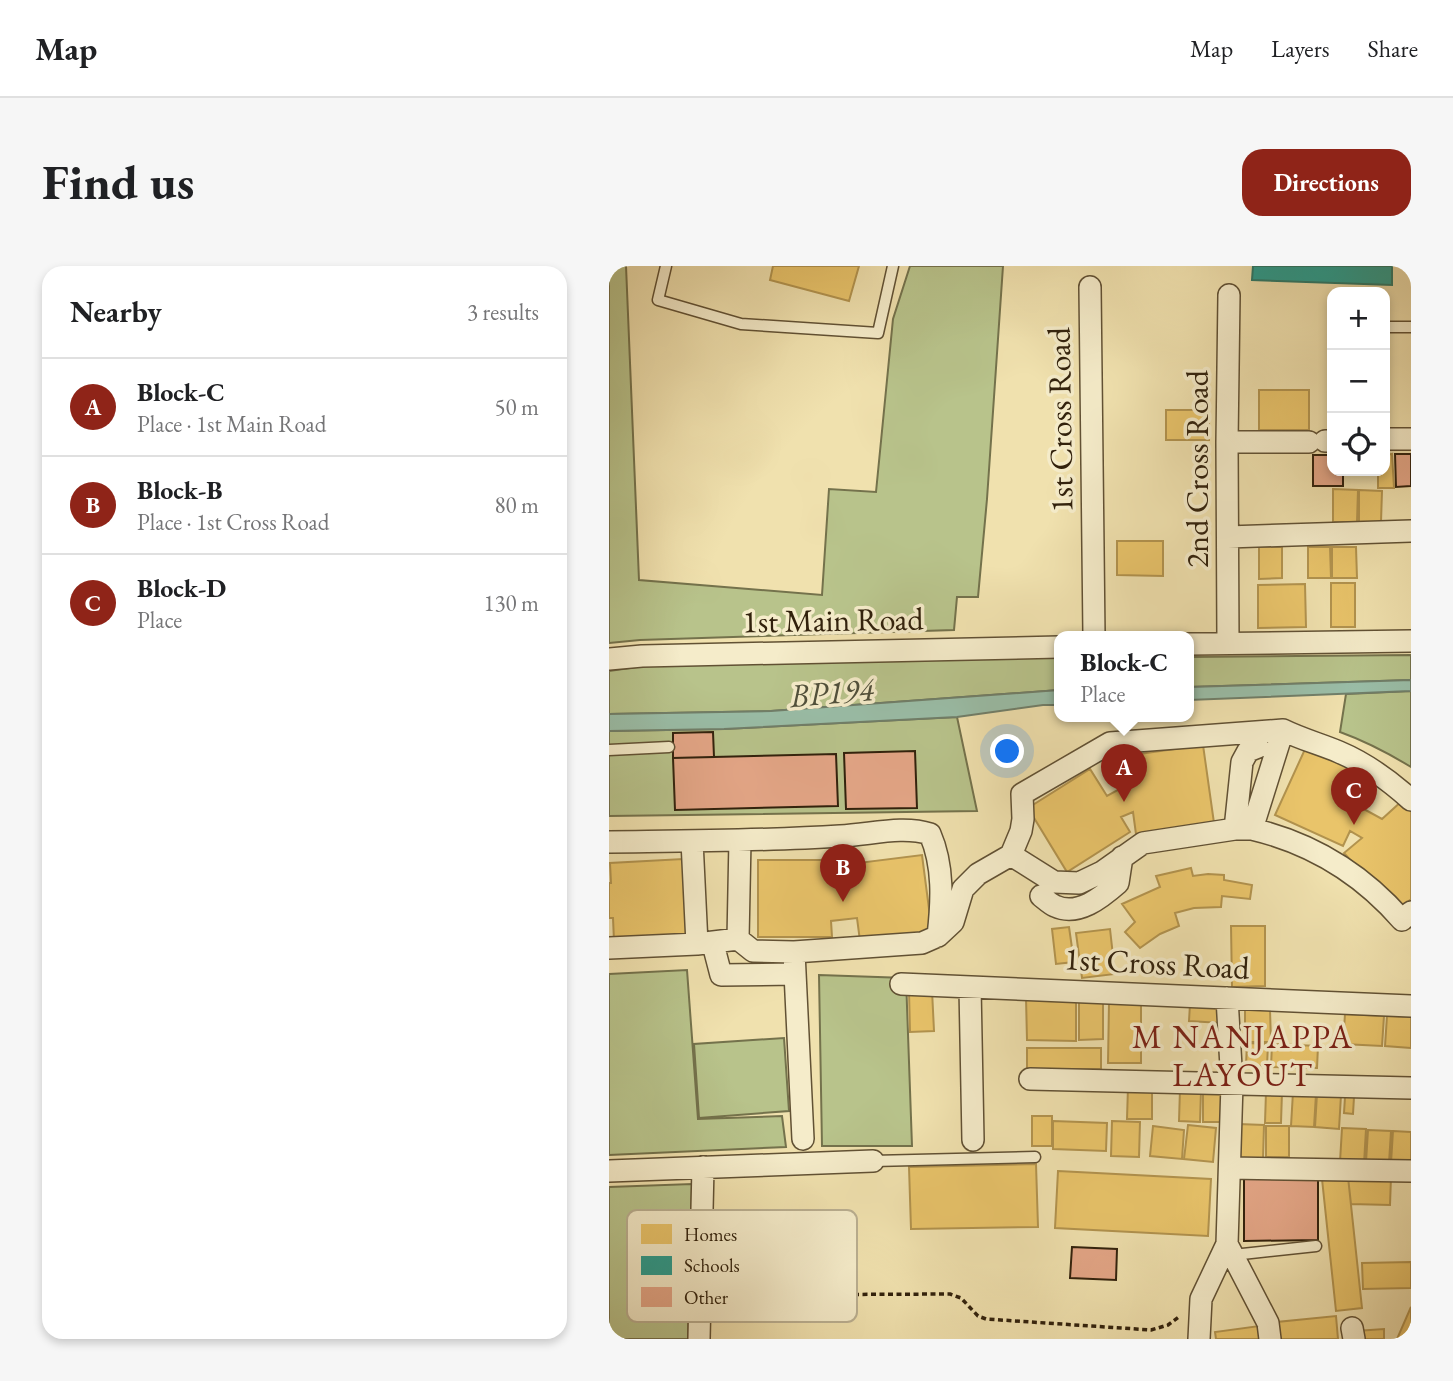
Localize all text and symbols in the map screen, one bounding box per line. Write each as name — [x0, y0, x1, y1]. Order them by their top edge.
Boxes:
text: Map — [35, 27, 97, 70]
text: Map — [1190, 33, 1233, 64]
text: Layers — [1271, 33, 1330, 64]
text: Share — [1368, 33, 1418, 64]
button: Directions — [1242, 149, 1411, 216]
text: Find us — [42, 150, 194, 214]
map controls — [1327, 287, 1390, 476]
button: + — [1327, 287, 1390, 350]
text: Nearby — [70, 292, 162, 331]
text: 3 results — [467, 297, 539, 327]
street label: 1st Cross Road — [1037, 326, 1083, 513]
button: − — [1327, 350, 1390, 413]
street label: 2nd Cross Road — [1176, 369, 1218, 568]
text: Block-C — [137, 375, 225, 409]
text: A — [85, 392, 101, 422]
text: 50 m — [494, 392, 539, 422]
text: Place · 1st Main Road — [137, 409, 326, 439]
button: locate — [1327, 413, 1390, 476]
text: Block-B — [137, 473, 223, 507]
text: B — [86, 490, 100, 520]
text: 80 m — [494, 490, 539, 520]
text: Place · 1st Cross Road — [137, 507, 329, 537]
text: Block-D — [137, 571, 226, 605]
text: C — [85, 588, 101, 618]
text: 130 m — [483, 588, 539, 618]
street label: 1st Main Road — [742, 597, 925, 643]
text: Place — [137, 605, 182, 635]
popup — [1054, 631, 1194, 722]
text: Block-C — [1080, 645, 1168, 679]
water label: BP194 — [787, 667, 877, 717]
text: Place — [1080, 679, 1125, 709]
your location — [990, 734, 1024, 768]
pin: A — [1101, 744, 1147, 802]
pin: C — [1331, 767, 1377, 825]
pin: B — [820, 844, 866, 902]
street label: 1st Cross Road — [1063, 937, 1251, 989]
district label: M NANJAPPA LAYOUT — [1132, 1015, 1354, 1096]
legend — [627, 1210, 857, 1322]
text: Homes — [684, 1222, 737, 1247]
text: Schools — [684, 1253, 740, 1278]
text: Other — [684, 1285, 729, 1310]

